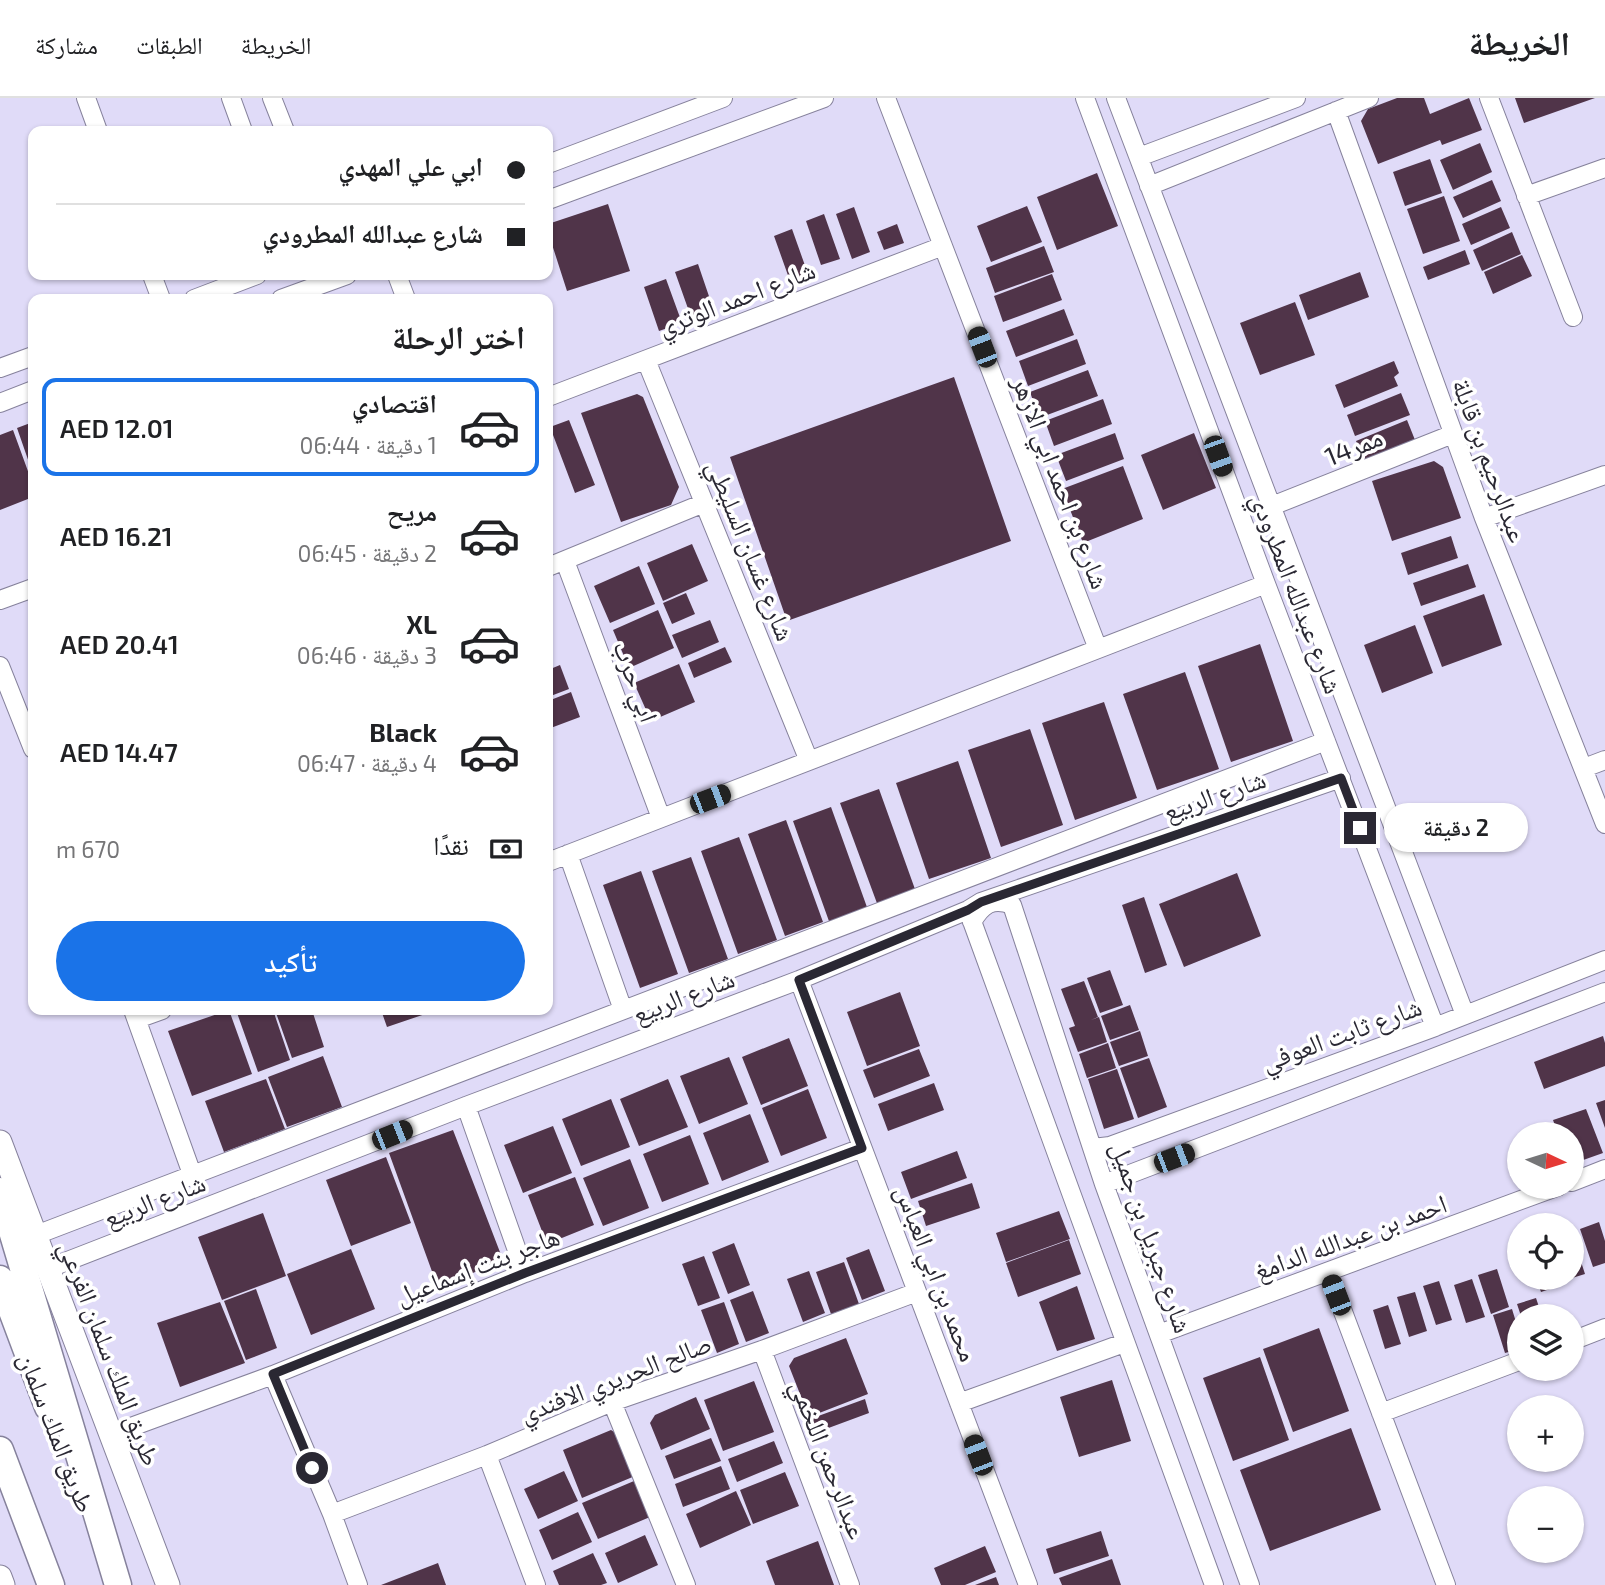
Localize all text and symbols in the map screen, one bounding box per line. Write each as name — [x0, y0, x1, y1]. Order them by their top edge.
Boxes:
text: الخريطة — [1469, 22, 1570, 62]
text: مشاركة — [35, 30, 98, 59]
text: الطبقات — [136, 30, 203, 59]
text: الخريطة — [241, 30, 311, 59]
text: ابي علي المهدي — [338, 150, 483, 181]
text: شارع عبدالله المطرودي — [262, 217, 483, 248]
street label: شارع احمد الوتري — [653, 253, 821, 347]
text: اختر الرحلة — [392, 317, 525, 355]
car — [965, 324, 1000, 370]
street label: شارع بن احمد ابي الازهر — [1001, 370, 1117, 595]
street label: عبدالرحيم بن قابلة — [1444, 374, 1535, 547]
text: اقتصادي — [352, 387, 437, 418]
icon: car — [458, 396, 521, 459]
text: AED 12.01 — [60, 412, 174, 443]
street label: ممر14 — [1320, 420, 1387, 472]
text: 1 دقيقة · 06:44 — [300, 431, 437, 459]
car — [1201, 433, 1236, 479]
street label: شارع غسان السليطي — [696, 455, 802, 647]
street label: شارع عبدالله المطرودي — [1239, 488, 1350, 700]
text: مريح — [387, 495, 437, 526]
icon: car — [458, 504, 521, 567]
text: AED 16.21 — [60, 520, 173, 551]
text: 2 دقيقة · 06:45 — [298, 539, 437, 567]
text: XL — [406, 608, 437, 639]
icon: car — [458, 612, 521, 675]
text: AED 20.41 — [60, 628, 179, 659]
street label: ابي حرب — [602, 636, 666, 728]
text: 3 دقيقة · 06:46 — [297, 641, 437, 669]
text: Black — [369, 716, 437, 747]
icon: car — [458, 720, 521, 783]
text: AED 14.47 — [60, 736, 178, 767]
text: 4 دقيقة · 06:47 — [297, 749, 437, 777]
street label: شارع الربيع — [1159, 762, 1270, 829]
car — [687, 782, 734, 816]
callout: 2 دقيقة — [1384, 804, 1528, 852]
route end — [1344, 812, 1376, 844]
text: 2 دقيقة — [1423, 813, 1489, 841]
text: نقدًا — [433, 829, 469, 860]
icon: cash — [487, 830, 525, 868]
text: 670 m — [56, 835, 120, 863]
button: تأكيد — [56, 921, 525, 1001]
street label: شارع الربيع — [628, 961, 739, 1031]
street label: شارع ثابت العوفي — [1257, 990, 1428, 1083]
car — [369, 1117, 416, 1153]
north arrow — [1507, 1122, 1584, 1199]
map controls — [1507, 1122, 1584, 1563]
street label: شارع جبريل بن جميل — [1104, 1137, 1200, 1337]
car — [1151, 1141, 1198, 1175]
street label: شارع الربيع — [99, 1165, 210, 1235]
street label: محمد بن ابي العباس — [884, 1181, 986, 1368]
street label: احمد بن عبدالله الدامغ — [1249, 1187, 1452, 1288]
button: locate — [1507, 1213, 1584, 1290]
street label: هاجر بنت إسماعيل — [391, 1220, 564, 1313]
street label: طريق الملك سلمان الفرعي — [54, 1236, 168, 1470]
car — [1319, 1272, 1354, 1318]
button: layers — [1507, 1304, 1584, 1381]
street label: صالح الحريري الافندي — [515, 1326, 718, 1434]
street label: طريق الملك سلمان — [13, 1348, 103, 1516]
street label: عبدالرحمن اللخمي — [779, 1375, 874, 1545]
button: + — [1507, 1395, 1584, 1472]
car — [961, 1432, 996, 1478]
route start — [296, 1452, 328, 1484]
button: − — [1507, 1486, 1584, 1563]

